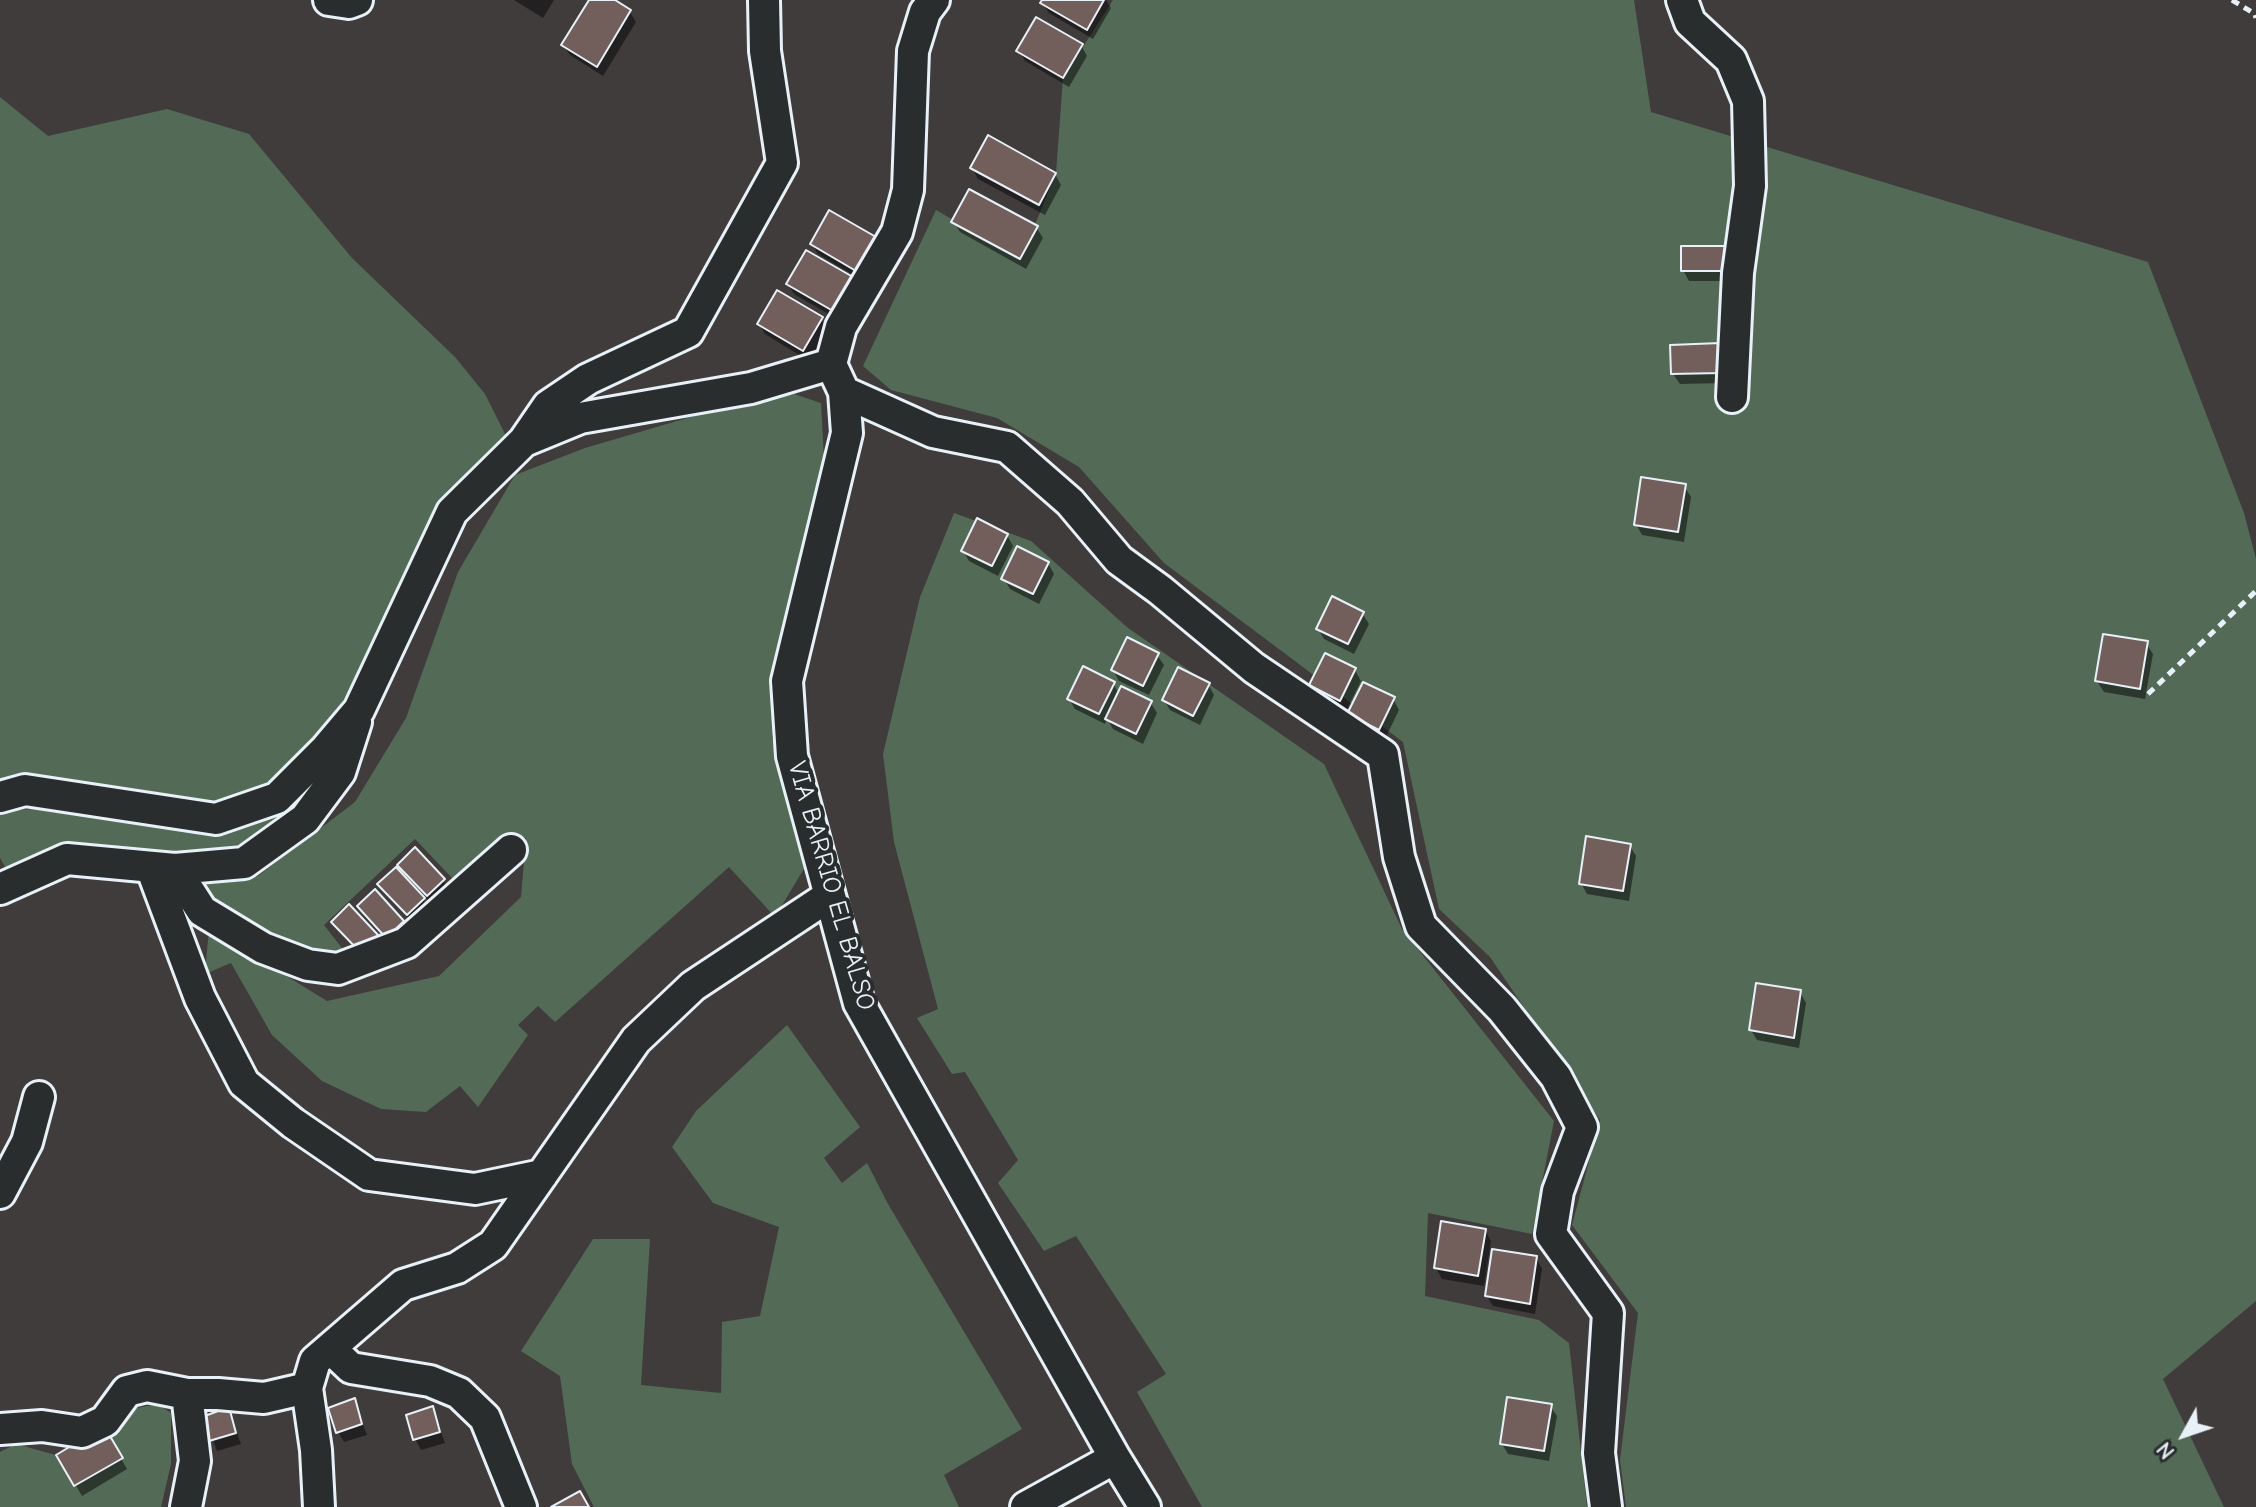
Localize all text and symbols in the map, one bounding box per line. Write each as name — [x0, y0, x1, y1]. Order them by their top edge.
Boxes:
street label: VIA BARRIO EL BALSO — [780, 758, 882, 1014]
north arrow — [2144, 1395, 2224, 1475]
text: N — [2151, 1437, 2180, 1464]

